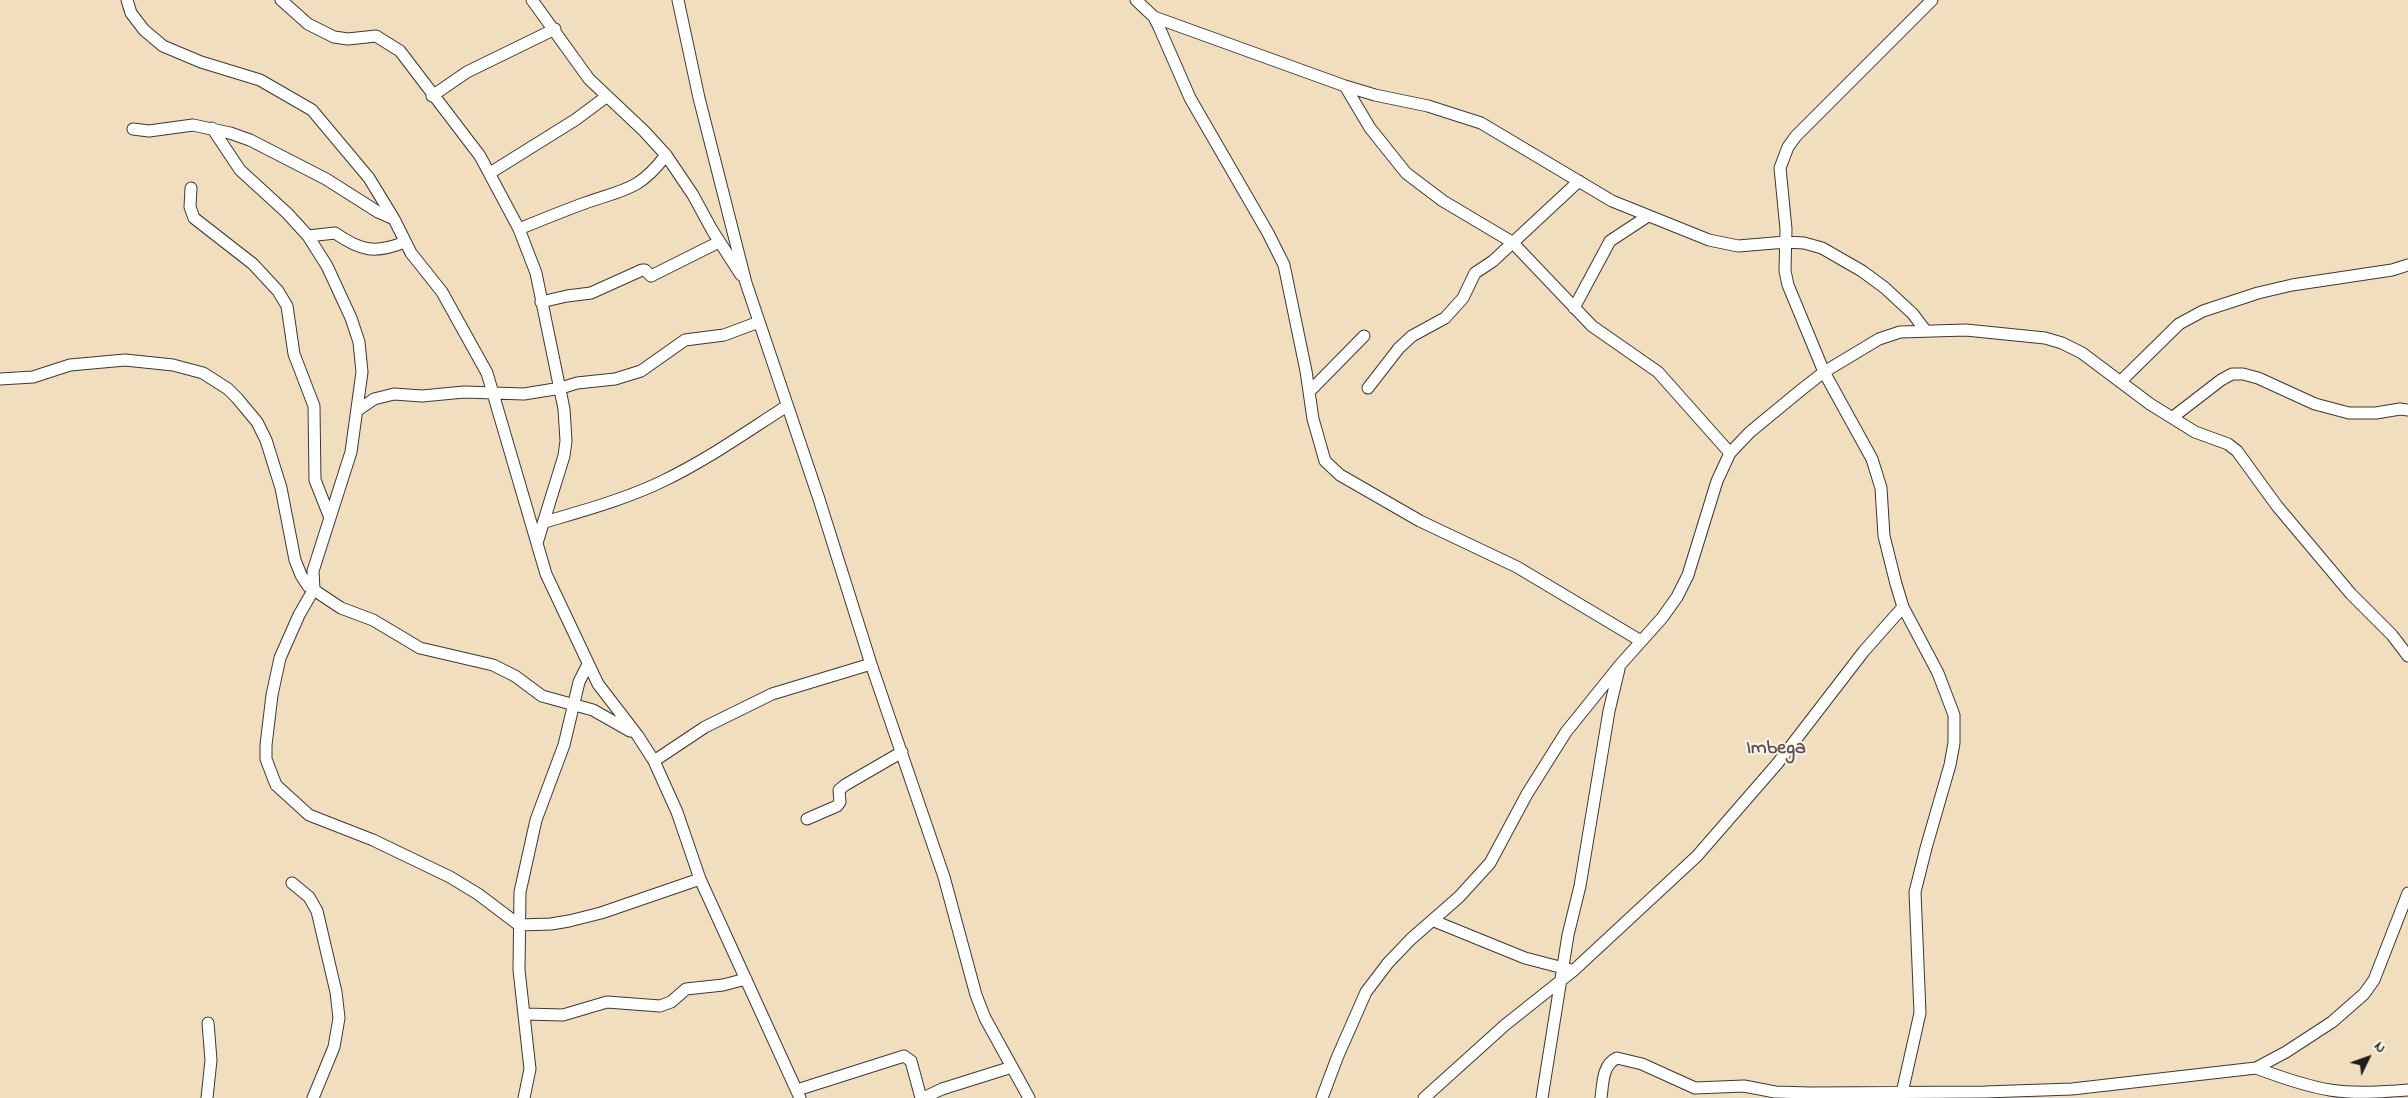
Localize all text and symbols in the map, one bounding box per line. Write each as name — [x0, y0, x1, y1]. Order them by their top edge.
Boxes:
district label: Imbega — [1746, 738, 1806, 762]
north arrow — [2343, 1033, 2393, 1083]
text: N — [2369, 1037, 2390, 1058]

